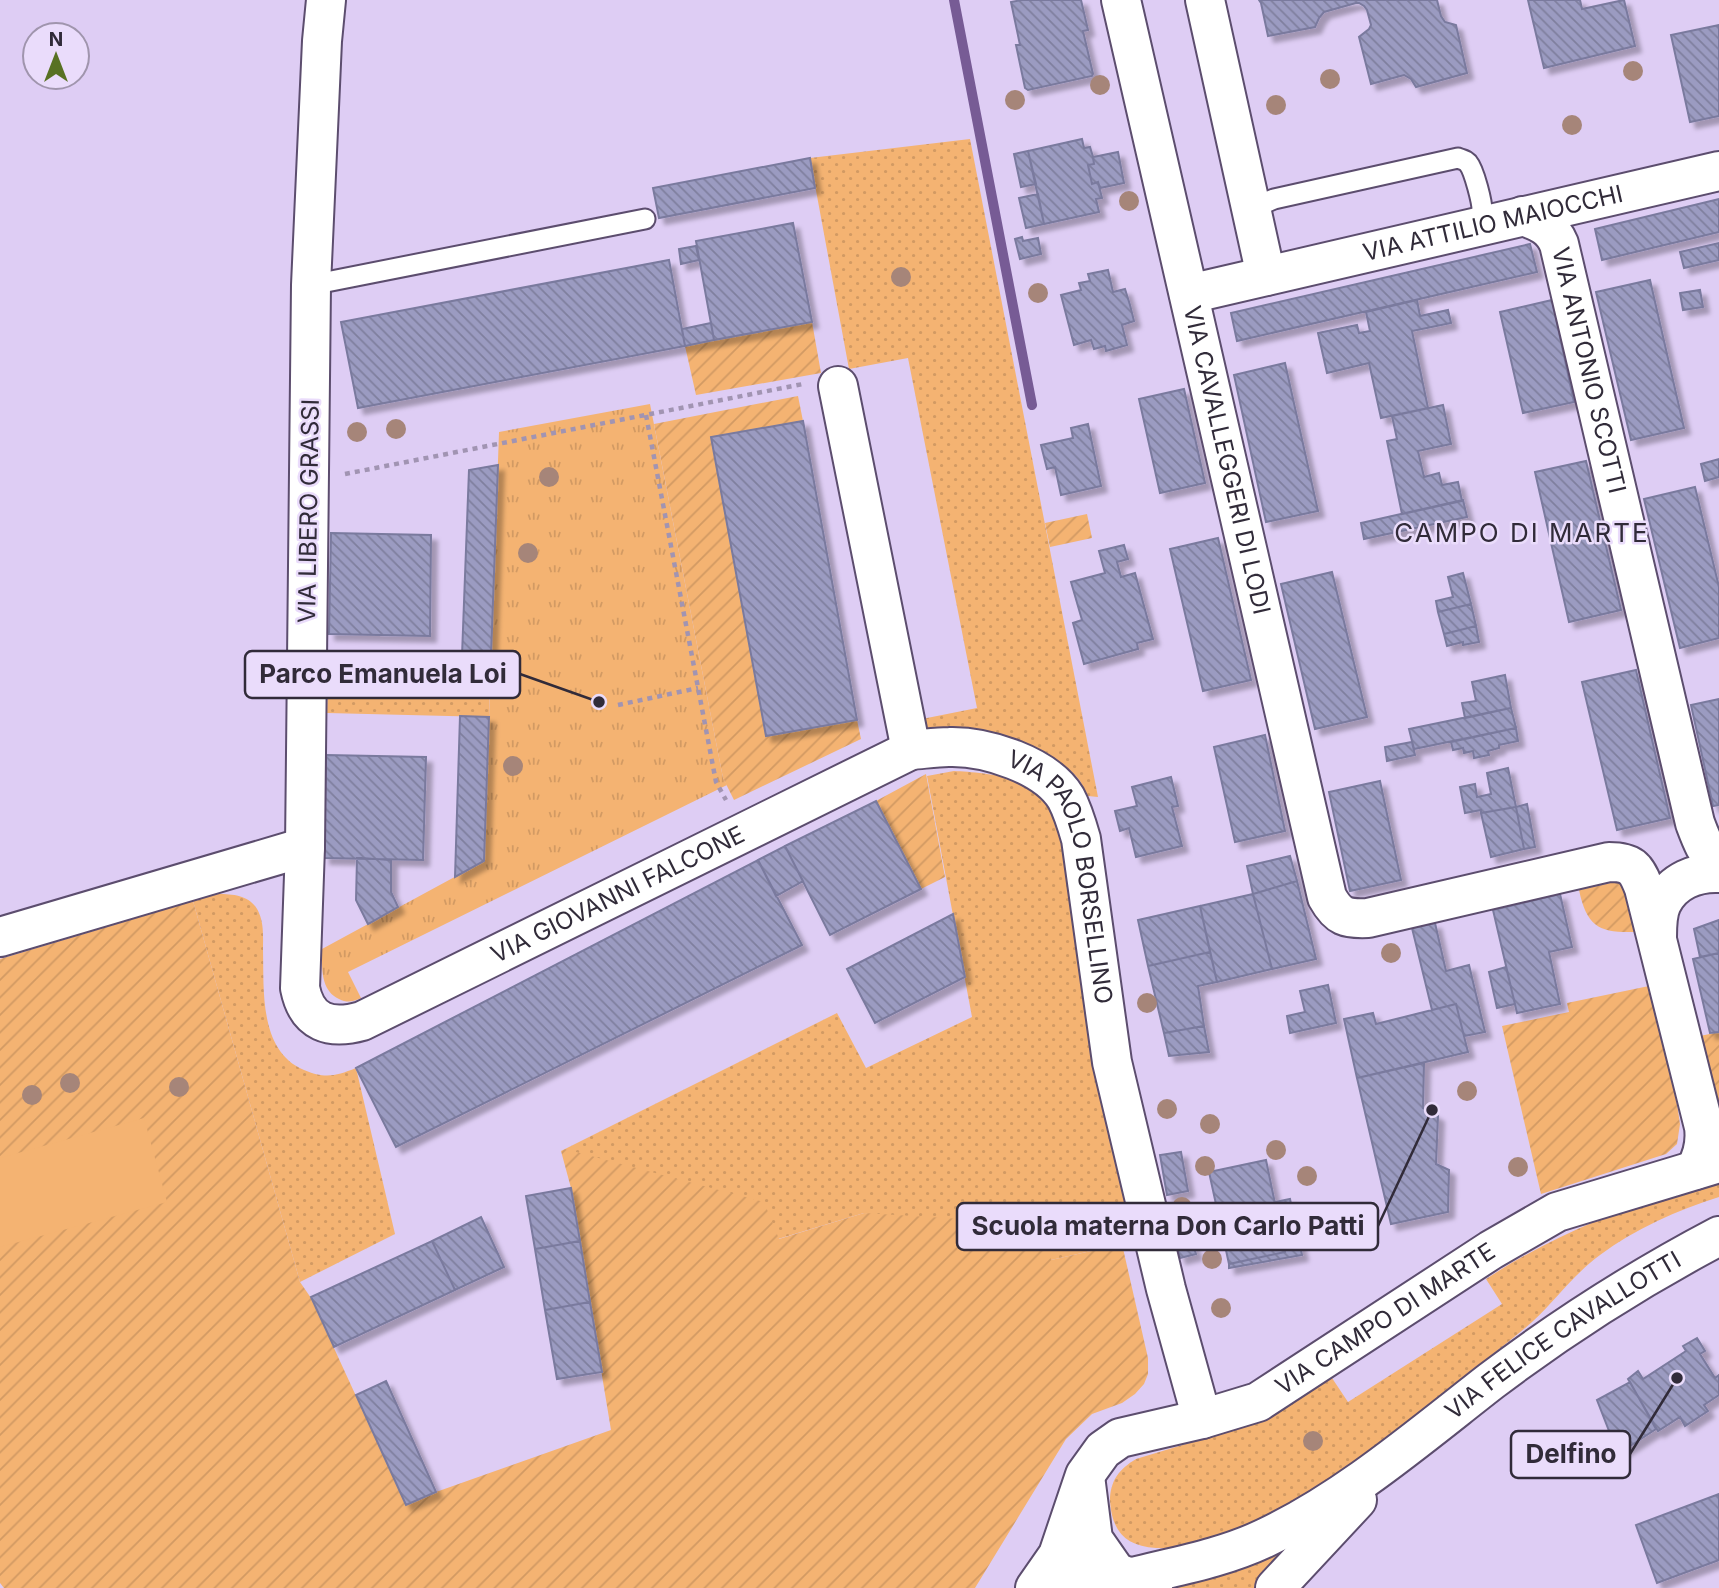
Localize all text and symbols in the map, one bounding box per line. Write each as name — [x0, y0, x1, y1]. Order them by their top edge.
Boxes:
north arrow — [21, 21, 91, 91]
text: N — [49, 28, 63, 51]
street label: VIA ATTILIO MAIOCCHI — [1360, 179, 1626, 267]
street label: VIA ANTONIO SCOTTI — [1546, 244, 1632, 496]
street label: VIA CAVALLEGGERI DI LODI — [1178, 303, 1277, 617]
street label: VIA LIBERO GRASSI — [292, 399, 325, 623]
district label: CAMPO DI MARTE — [1394, 517, 1650, 548]
callout: Parco Emanuela Loi — [245, 651, 520, 698]
text: Parco Emanuela Loi — [259, 658, 507, 689]
street label: VIA PAOLO BORSELLINO — [1003, 744, 1119, 1006]
street label: VIA GIOVANNI FALCONE — [486, 819, 749, 969]
callout: Scuola materna Don Carlo Patti — [957, 1203, 1378, 1250]
text: Scuola materna Don Carlo Patti — [972, 1210, 1364, 1241]
street label: VIA CAMPO DI MARTE — [1270, 1236, 1500, 1401]
street label: VIA FELICE CAVALLOTTI — [1439, 1245, 1686, 1425]
callout: Delfino — [1511, 1431, 1630, 1478]
text: Delfino — [1525, 1438, 1617, 1469]

